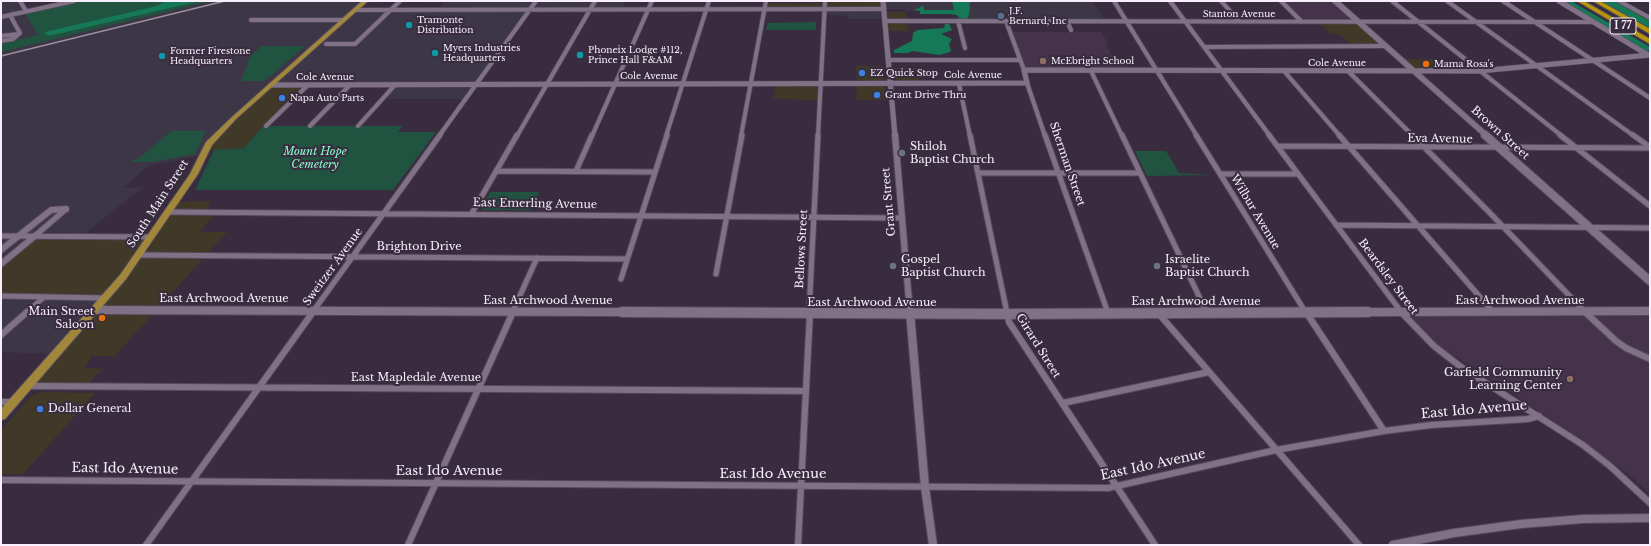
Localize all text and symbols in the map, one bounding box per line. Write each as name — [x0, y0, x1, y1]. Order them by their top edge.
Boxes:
place label: J.F. Bernard, Inc — [1009, 6, 1067, 27]
street label: Stanton Avenue — [1203, 9, 1275, 19]
marker: J.F. Bernard, Inc — [996, 11, 1006, 21]
place label: Tramonte Distribution — [417, 15, 473, 36]
road number: I 77 — [1610, 18, 1636, 34]
marker: Tramonte Distribution — [404, 20, 414, 30]
place label: Myers Industries Headquarters — [443, 43, 520, 64]
place label: Phoneix Lodge #112, Prince Hall F&AM — [588, 45, 682, 66]
place label: Former Firestone Headquarters — [170, 46, 251, 67]
marker: Myers Industries Headquarters — [430, 48, 440, 58]
marker: Phoneix Lodge #112, Prince Hall F&AM — [575, 50, 585, 60]
marker: Former Firestone Headquarters — [157, 51, 167, 61]
marker: McEbright School — [1038, 56, 1048, 66]
place label: McEbright School — [1051, 56, 1134, 66]
street label: Cole Avenue — [1308, 58, 1366, 68]
marker: Mama Rosa's — [1421, 59, 1431, 69]
place label: Mama Rosa's — [1434, 59, 1494, 69]
marker: EZ Quick Stop — [857, 68, 867, 78]
place label: EZ Quick Stop — [870, 68, 938, 78]
street label: Cole Avenue — [944, 70, 1002, 80]
street label: Cole Avenue — [620, 71, 678, 81]
street label: Cole Avenue — [296, 72, 354, 82]
marker: Grant Drive Thru — [872, 90, 882, 100]
place label: Grant Drive Thru — [885, 90, 966, 100]
marker: Napa Auto Parts — [277, 93, 287, 103]
place label: Napa Auto Parts — [290, 93, 364, 103]
street label: Brown Street — [1468, 103, 1532, 163]
street label: Sherman Street — [1046, 120, 1088, 208]
street label: Eva Avenue — [1407, 132, 1473, 146]
place label: Shiloh Baptist Church — [910, 140, 995, 166]
park label: Mount Hope Cemetery — [283, 145, 347, 171]
marker: Shiloh Baptist Church — [897, 148, 907, 158]
street label: South Main Street — [125, 158, 191, 250]
street label: Grant Street — [879, 167, 899, 237]
street label: Wilbur Avenue — [1227, 172, 1283, 252]
street label: East Emerling Avenue — [473, 196, 597, 212]
street label: Bellows Street — [793, 209, 811, 289]
street label: Sweitzer Avenue — [300, 225, 366, 309]
street label: Beardsley Street — [1355, 237, 1421, 317]
street label: Brighton Drive — [376, 240, 462, 254]
place label: Gospel Baptist Church — [901, 253, 986, 279]
place label: Israelite Baptist Church — [1165, 253, 1250, 279]
marker: Gospel Baptist Church — [888, 261, 898, 271]
marker: Israelite Baptist Church — [1152, 261, 1162, 271]
street label: East Archwood Avenue — [159, 292, 289, 306]
street label: East Archwood Avenue — [483, 294, 613, 308]
street label: East Archwood Avenue — [1455, 294, 1585, 308]
street label: East Archwood Avenue — [1131, 295, 1261, 309]
street label: East Archwood Avenue — [807, 296, 937, 310]
place label: Main Street Saloon — [28, 305, 94, 331]
street label: Girard Street — [1013, 311, 1063, 381]
marker: Main Street Saloon — [97, 313, 107, 323]
place label: Garfield Community Learning Center — [1444, 366, 1562, 392]
street label: East Mapledale Avenue — [351, 371, 481, 385]
marker: Garfield Community Learning Center — [1565, 374, 1575, 384]
street label: East Ido Avenue — [1420, 398, 1528, 422]
place label: Dollar General — [48, 402, 131, 416]
marker: Dollar General — [35, 404, 45, 414]
street label: East Ido Avenue — [1099, 446, 1207, 484]
street label: East Ido Avenue — [71, 460, 179, 478]
street label: East Ido Avenue — [396, 463, 502, 479]
street label: East Ido Avenue — [720, 466, 826, 482]

